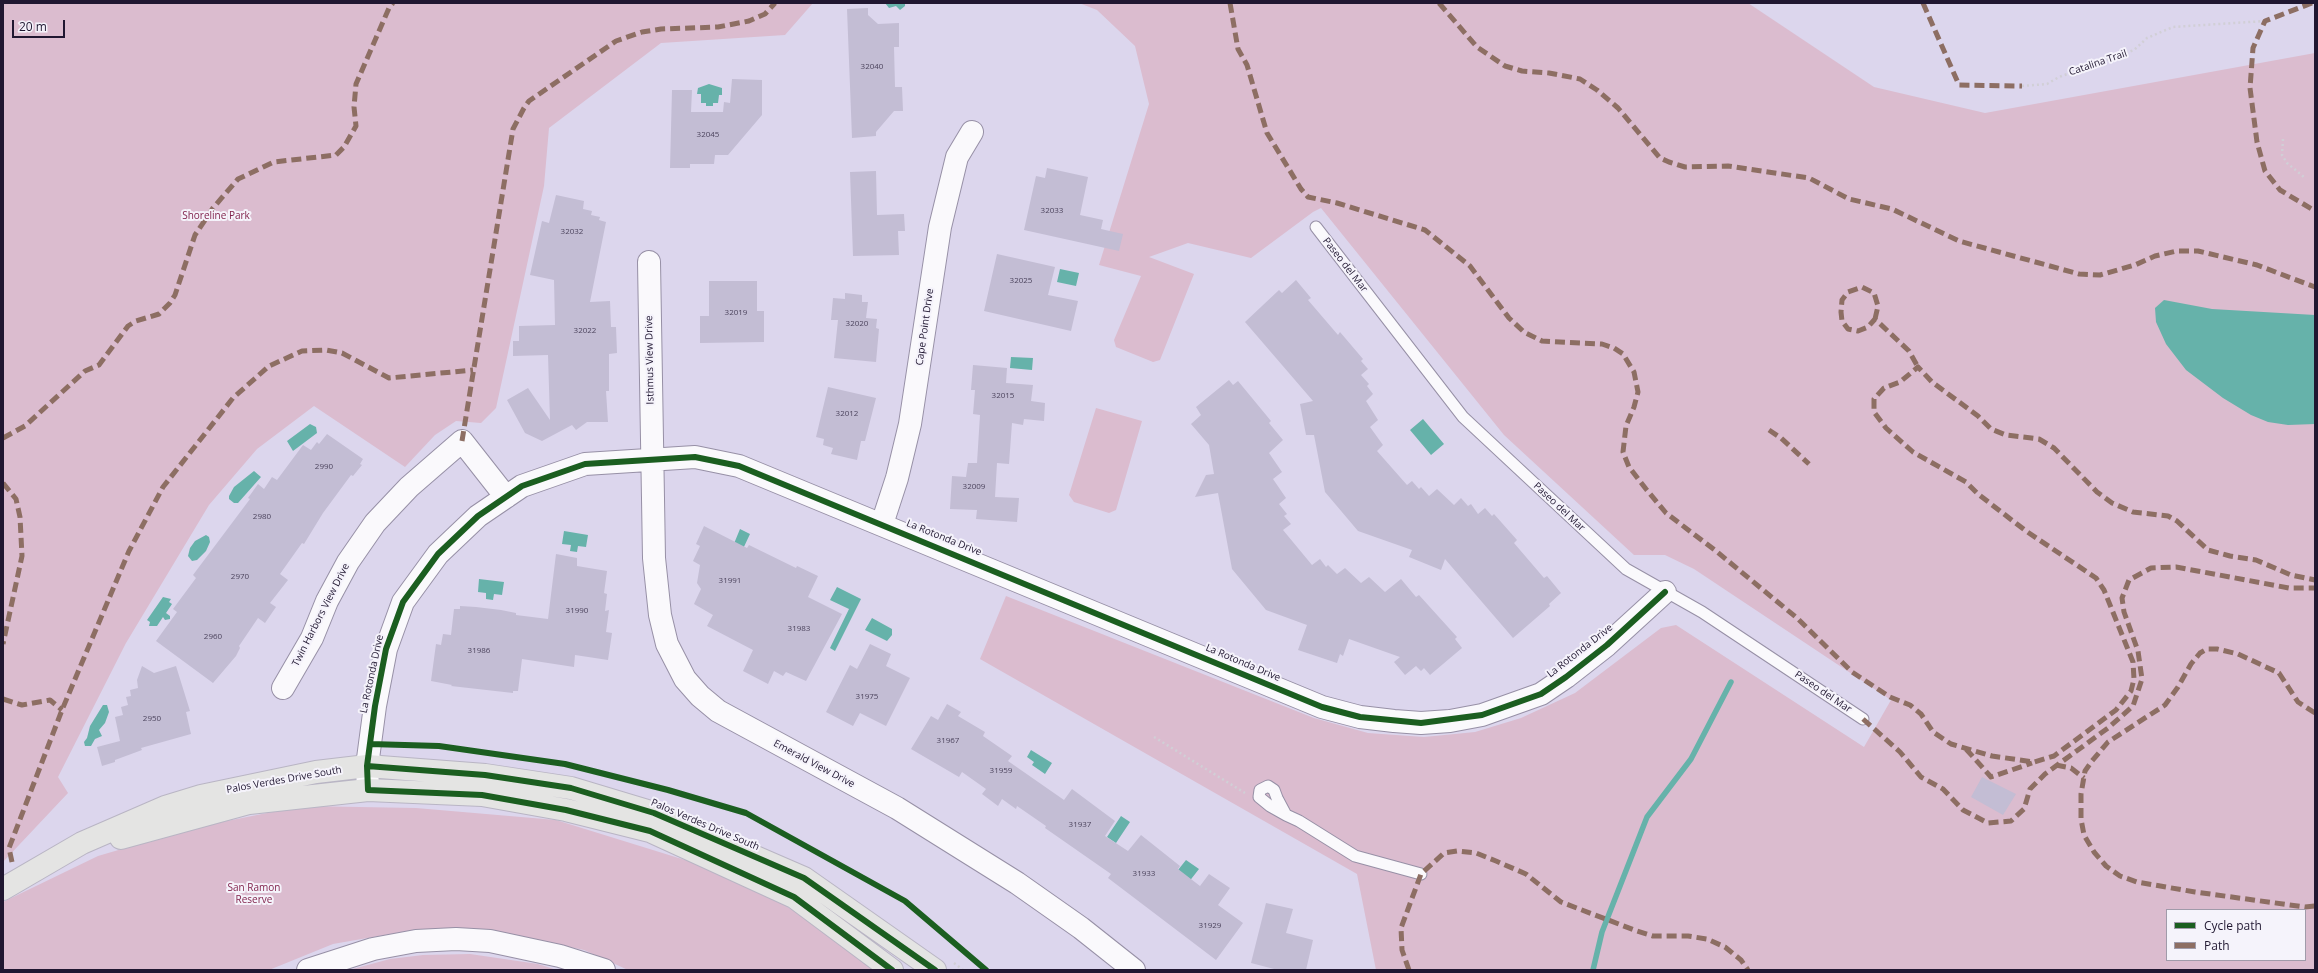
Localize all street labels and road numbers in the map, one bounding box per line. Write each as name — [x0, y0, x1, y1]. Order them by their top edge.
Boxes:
street label: Catalina Trail — [2067, 47, 2129, 79]
street label: Paseo del Mar — [1320, 235, 1370, 295]
street label: Cape Point Drive — [914, 288, 936, 366]
street label: Isthmus View Drive — [643, 315, 657, 405]
street label: Paseo del Mar — [1531, 480, 1587, 534]
street label: La Rotonda Drive — [905, 517, 983, 559]
street label: Twin Harbors View Drive — [290, 561, 352, 669]
street label: La Rotonda Drive — [1545, 622, 1615, 680]
street label: La Rotonda Drive — [358, 634, 386, 714]
street label: La Rotonda Drive — [1204, 642, 1282, 684]
street label: Paseo del Mar — [1792, 669, 1854, 715]
street label: Emerald View Drive — [771, 738, 857, 790]
street label: Palos Verdes Drive South — [226, 764, 342, 796]
street label: Palos Verdes Drive South — [649, 797, 761, 853]

